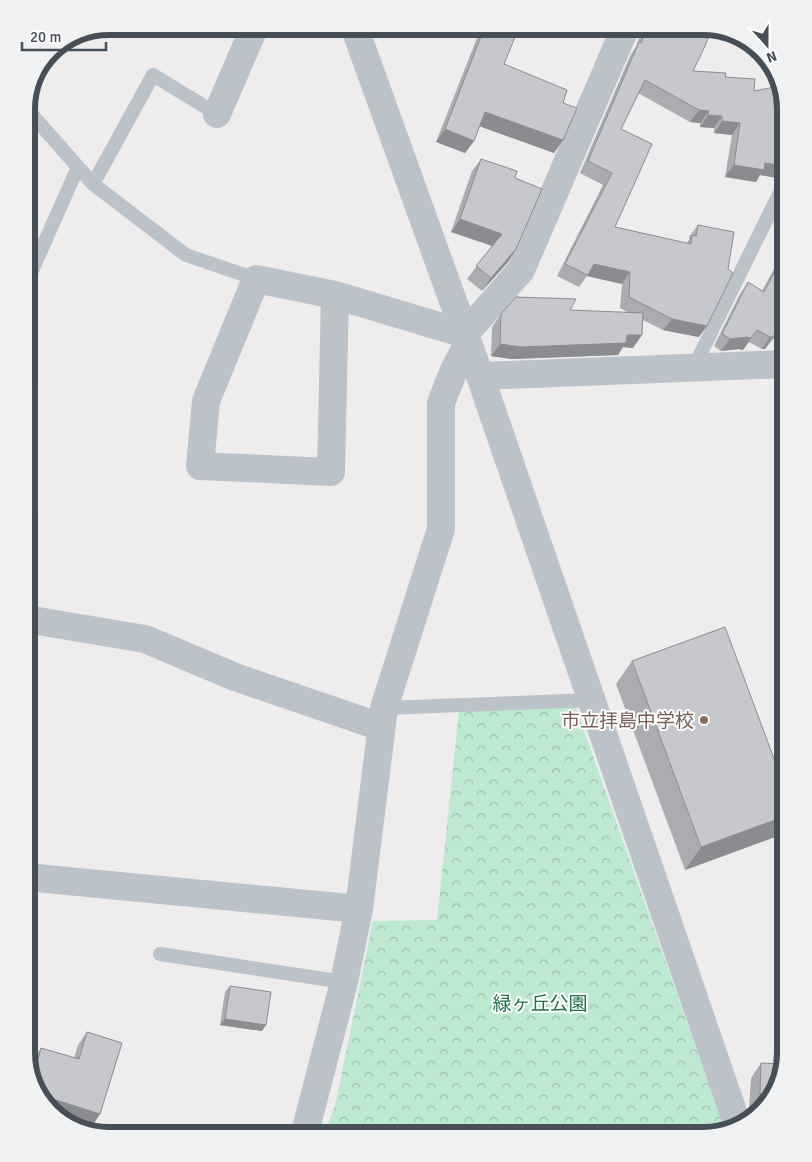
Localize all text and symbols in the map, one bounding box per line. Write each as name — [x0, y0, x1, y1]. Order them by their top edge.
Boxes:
scale bar — [22, 20, 106, 52]
north arrow — [742, 20, 792, 70]
text: 20 m — [30, 28, 61, 46]
text: N — [764, 47, 779, 66]
place label: 市立拝島中学校 — [561, 709, 694, 733]
marker: 市立拝島中学校 — [698, 714, 710, 726]
park label: 緑ヶ丘公園 — [492, 992, 588, 1016]

